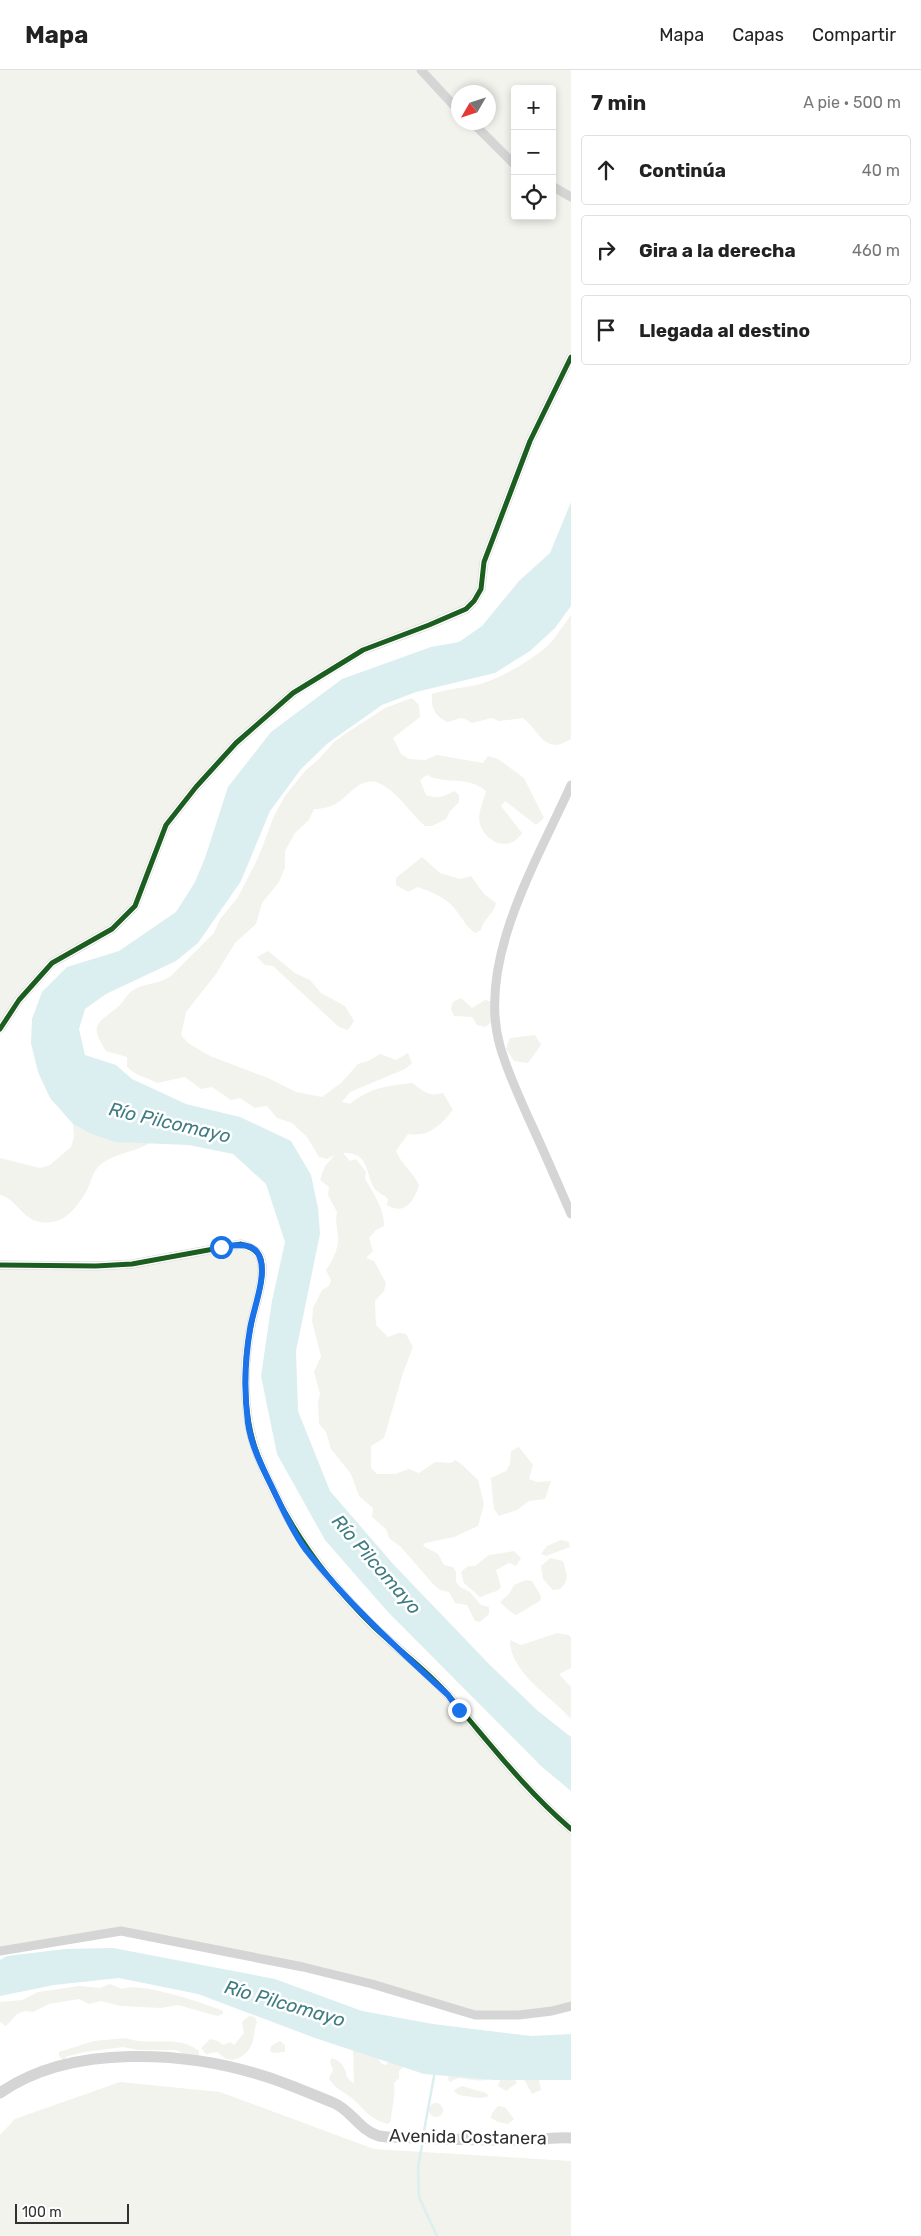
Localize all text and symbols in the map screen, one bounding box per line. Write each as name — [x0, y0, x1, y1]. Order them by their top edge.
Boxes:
text: Mapa — [25, 21, 88, 49]
text: Mapa — [659, 24, 704, 46]
text: Capas — [732, 24, 784, 46]
text: Compartir — [812, 24, 896, 46]
north arrow — [451, 85, 496, 130]
map controls — [511, 85, 556, 220]
button: + — [511, 85, 556, 130]
text: 7 min — [591, 90, 646, 115]
text: A pie · 500 m — [803, 93, 901, 112]
button: − — [511, 130, 556, 175]
icon: ahead — [592, 156, 620, 184]
text: Continúa — [639, 159, 726, 182]
text: 40 m — [862, 161, 900, 180]
button: locate — [511, 175, 556, 220]
icon: right — [592, 236, 620, 264]
text: Gira a la derecha — [639, 239, 796, 262]
text: 460 m — [852, 241, 900, 260]
icon: arrive — [592, 316, 620, 344]
text: Llegada al destino — [639, 319, 810, 342]
water label: Río Pilcomayo — [107, 1097, 233, 1148]
route start — [210, 1236, 233, 1259]
water label: Río Pilcomayo — [327, 1510, 426, 1619]
route end — [448, 1699, 471, 1722]
water label: Río Pilcomayo — [222, 1975, 348, 2032]
street label: Avenida Costanera — [389, 2125, 547, 2149]
scale bar — [15, 2201, 129, 2224]
text: 100 m — [22, 2204, 62, 2221]

